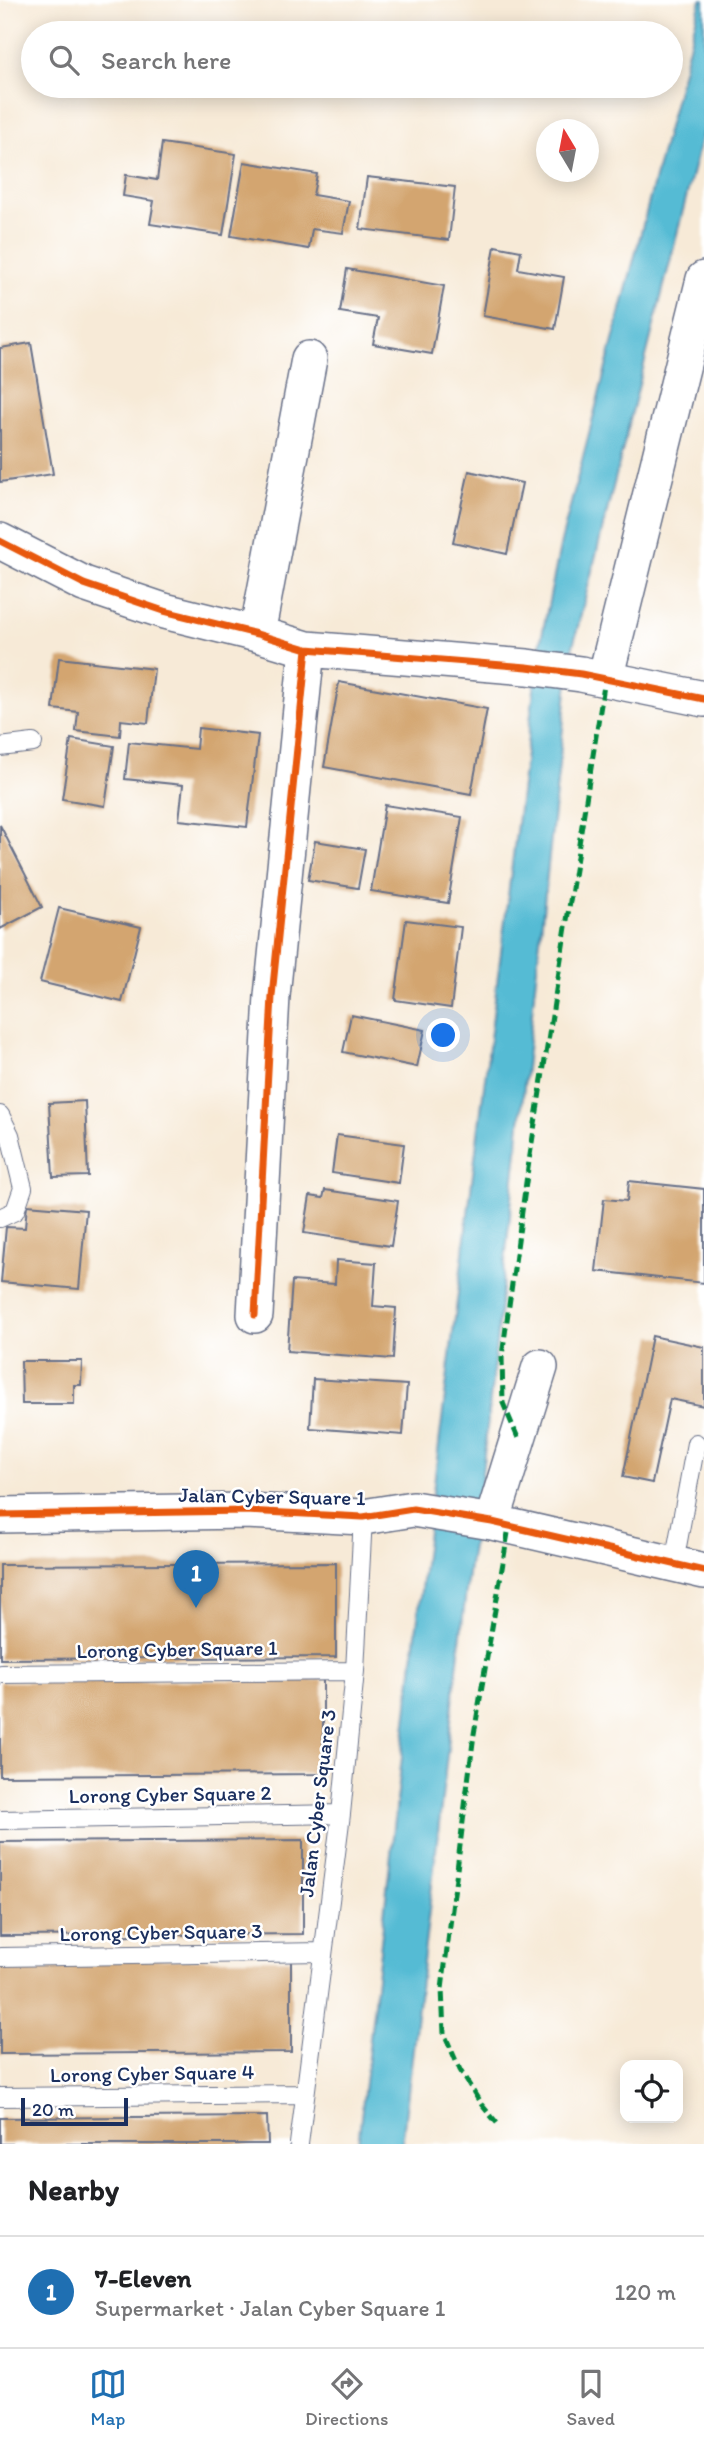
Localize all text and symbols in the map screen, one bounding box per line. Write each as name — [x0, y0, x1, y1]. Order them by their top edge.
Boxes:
search box — [21, 21, 683, 98]
icon: search — [45, 41, 83, 79]
text: Search here — [101, 44, 231, 76]
north arrow — [536, 119, 599, 182]
your location — [426, 1018, 460, 1052]
street label: Jalan Cyber Square 1 — [178, 1482, 366, 1510]
pin: 1 — [173, 1550, 219, 1608]
street label: Lorong Cyber Square 1 — [76, 1635, 278, 1663]
street label: Jalan Cyber Square 3 — [293, 1708, 341, 1898]
street label: Lorong Cyber Square 2 — [68, 1780, 272, 1808]
street label: Lorong Cyber Square 3 — [59, 1918, 263, 1946]
street label: Lorong Cyber Square 4 — [50, 2059, 255, 2087]
map controls — [620, 2060, 683, 2123]
button: locate — [620, 2060, 683, 2123]
scale bar — [21, 2095, 128, 2127]
text: 20 m — [32, 2098, 74, 2121]
text: Nearby — [28, 2171, 119, 2208]
text: 7-Eleven — [95, 2262, 192, 2294]
text: 1 — [46, 2278, 56, 2306]
text: 120 m — [615, 2278, 676, 2306]
text: Supermarket · Jalan Cyber Square 1 — [95, 2294, 445, 2322]
tab: Map — [89, 2365, 127, 2430]
tab: Directions — [305, 2365, 389, 2430]
tab: Saved — [567, 2365, 615, 2430]

